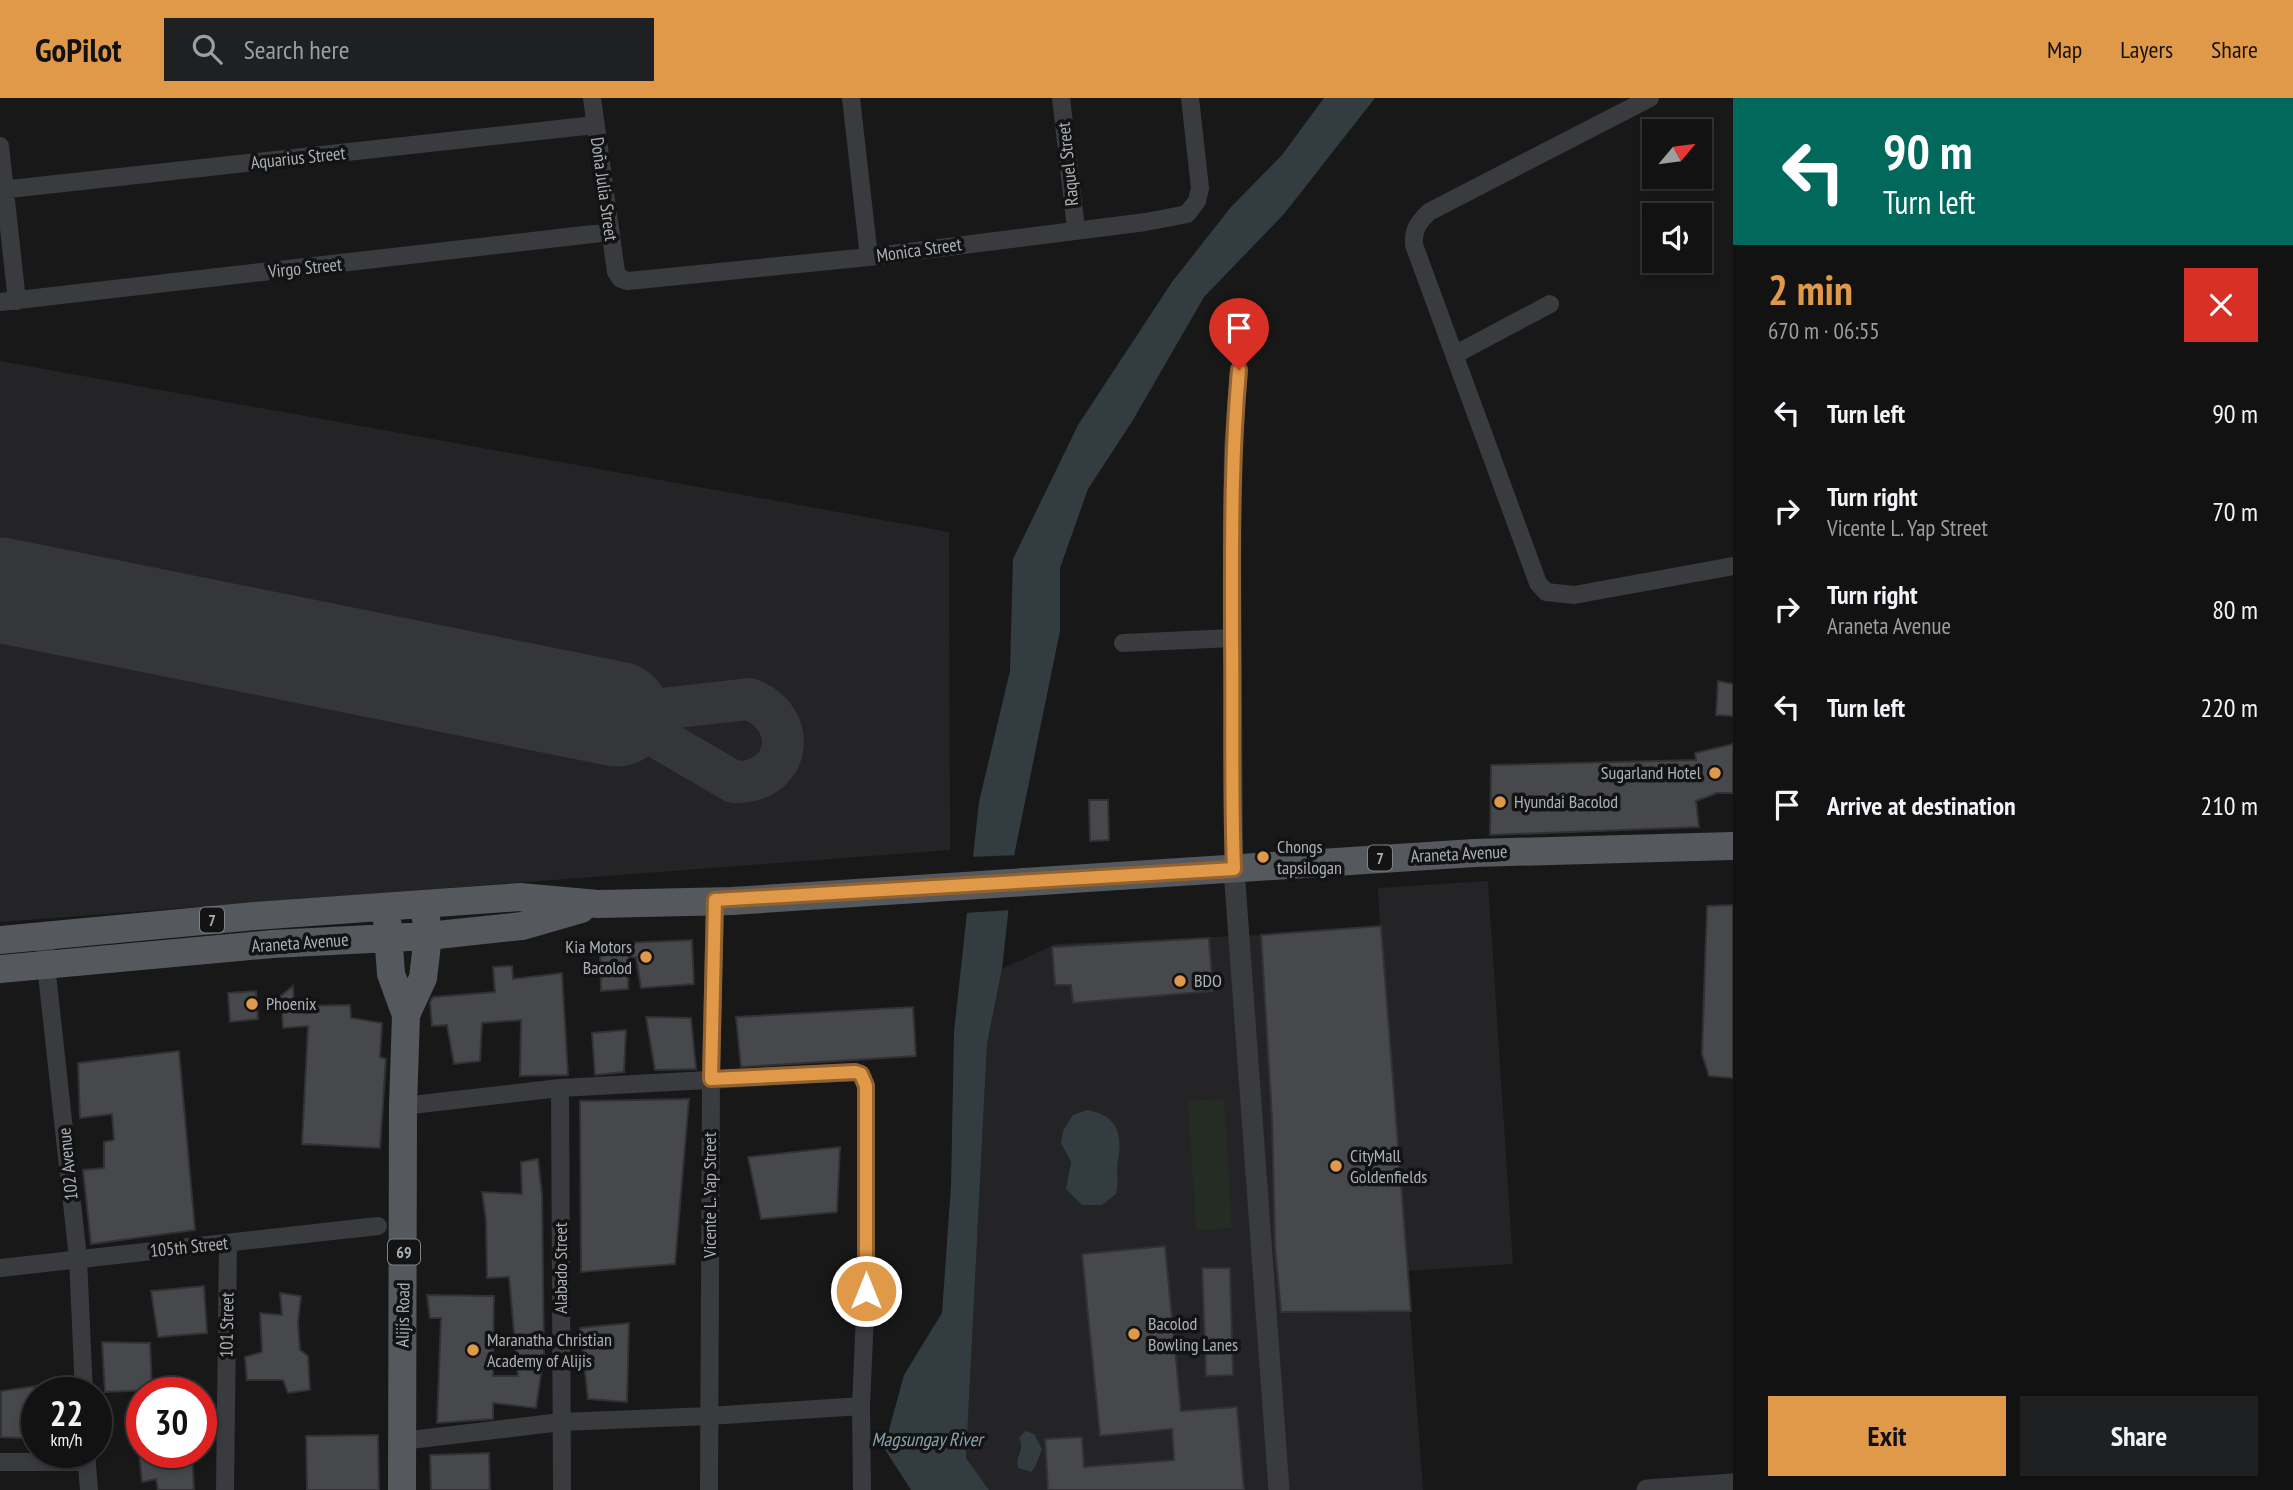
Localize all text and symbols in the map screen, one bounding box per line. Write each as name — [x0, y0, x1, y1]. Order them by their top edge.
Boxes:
search box — [164, 18, 654, 81]
text: GoPilot — [35, 28, 122, 71]
icon: search — [188, 30, 226, 68]
text: Search here — [244, 33, 349, 66]
text: Map — [2047, 34, 2082, 65]
text: Layers — [2120, 34, 2173, 65]
text: Share — [2211, 34, 2258, 65]
north arrow — [1642, 119, 1712, 189]
map controls — [1642, 119, 1712, 273]
text: 90 m — [1883, 119, 1972, 183]
street label: Raquel Street — [1052, 121, 1083, 207]
icon: left — [1768, 126, 1859, 217]
street label: Doña Julia Street — [586, 136, 623, 242]
street label: Aquarius Street — [250, 141, 346, 174]
text: Turn left — [1883, 181, 1975, 223]
button: sound — [1642, 203, 1712, 273]
street label: Monica Street — [875, 232, 963, 267]
street label: Virgo Street — [266, 252, 343, 283]
text: 2 min — [1768, 262, 1853, 317]
button: close — [2184, 268, 2258, 342]
pin — [1209, 298, 1269, 370]
icon: arrive — [1220, 309, 1258, 347]
text: 670 m · 06:55 — [1768, 316, 1880, 345]
icon: left — [1768, 394, 1806, 432]
text: Turn left — [1827, 397, 1905, 430]
text: 90 m — [2212, 397, 2258, 430]
text: Turn right — [1827, 480, 1918, 513]
icon: right — [1768, 492, 1806, 530]
text: 70 m — [2212, 495, 2258, 528]
text: Vicente L. Yap Street — [1827, 513, 1988, 542]
text: Turn right — [1827, 578, 1918, 611]
icon: right — [1768, 590, 1806, 628]
text: 80 m — [2212, 593, 2258, 626]
text: Araneta Avenue — [1827, 611, 1951, 640]
icon: left — [1768, 688, 1806, 726]
text: Turn left — [1827, 691, 1905, 724]
text: 220 m — [2200, 691, 2258, 724]
place label: Sugarland Hotel — [1601, 761, 1702, 784]
marker: Sugarland Hotel — [1707, 765, 1723, 781]
icon: arrive — [1768, 786, 1806, 824]
text: Arrive at destination — [1827, 789, 2016, 822]
text: 210 m — [2200, 789, 2258, 822]
place label: Hyundai Bacolod — [1514, 790, 1618, 813]
marker: Hyundai Bacolod — [1492, 794, 1508, 810]
place label: Chongs tapsilogan — [1277, 835, 1342, 879]
street label: Araneta Avenue — [1410, 839, 1508, 868]
road number: 7 — [1368, 846, 1392, 870]
marker: Chongs tapsilogan — [1255, 849, 1271, 865]
road number: 7 — [200, 908, 224, 932]
street label: Araneta Avenue — [251, 928, 349, 957]
place label: Kia Motors Bacolod — [565, 935, 632, 979]
marker: Kia Motors Bacolod — [638, 949, 654, 965]
place label: BDO — [1194, 969, 1222, 992]
marker: BDO — [1172, 973, 1188, 989]
place label: Phoenix — [266, 992, 317, 1015]
marker: Phoenix — [244, 996, 260, 1012]
street label: 102 Avenue — [52, 1126, 83, 1202]
street label: Vicente L. Yap Street — [698, 1132, 721, 1259]
place label: CityMall Goldenfields — [1350, 1144, 1427, 1188]
marker: CityMall Goldenfields — [1328, 1158, 1344, 1174]
street label: Alabado Street — [549, 1222, 572, 1314]
street label: 105th Street — [149, 1231, 229, 1262]
road number: 69 — [388, 1240, 420, 1264]
position arrow — [829, 1254, 903, 1328]
street label: Alijis Road — [390, 1282, 415, 1348]
street label: 101 Street — [214, 1292, 239, 1358]
place label: Bacolod Bowling Lanes — [1148, 1312, 1238, 1356]
marker: Bacolod Bowling Lanes — [1126, 1326, 1142, 1342]
place label: Maranatha Christian Academy of Alijis — [487, 1328, 612, 1372]
marker: Maranatha Christian Academy of Alijis — [465, 1342, 481, 1358]
speed limit sign: 30 — [126, 1377, 217, 1468]
text: 22 — [50, 1390, 83, 1436]
button: Exit — [1768, 1396, 2006, 1476]
button: Share — [2020, 1396, 2258, 1476]
water label: Magsungay River — [871, 1427, 985, 1451]
text: km/h — [51, 1428, 82, 1451]

